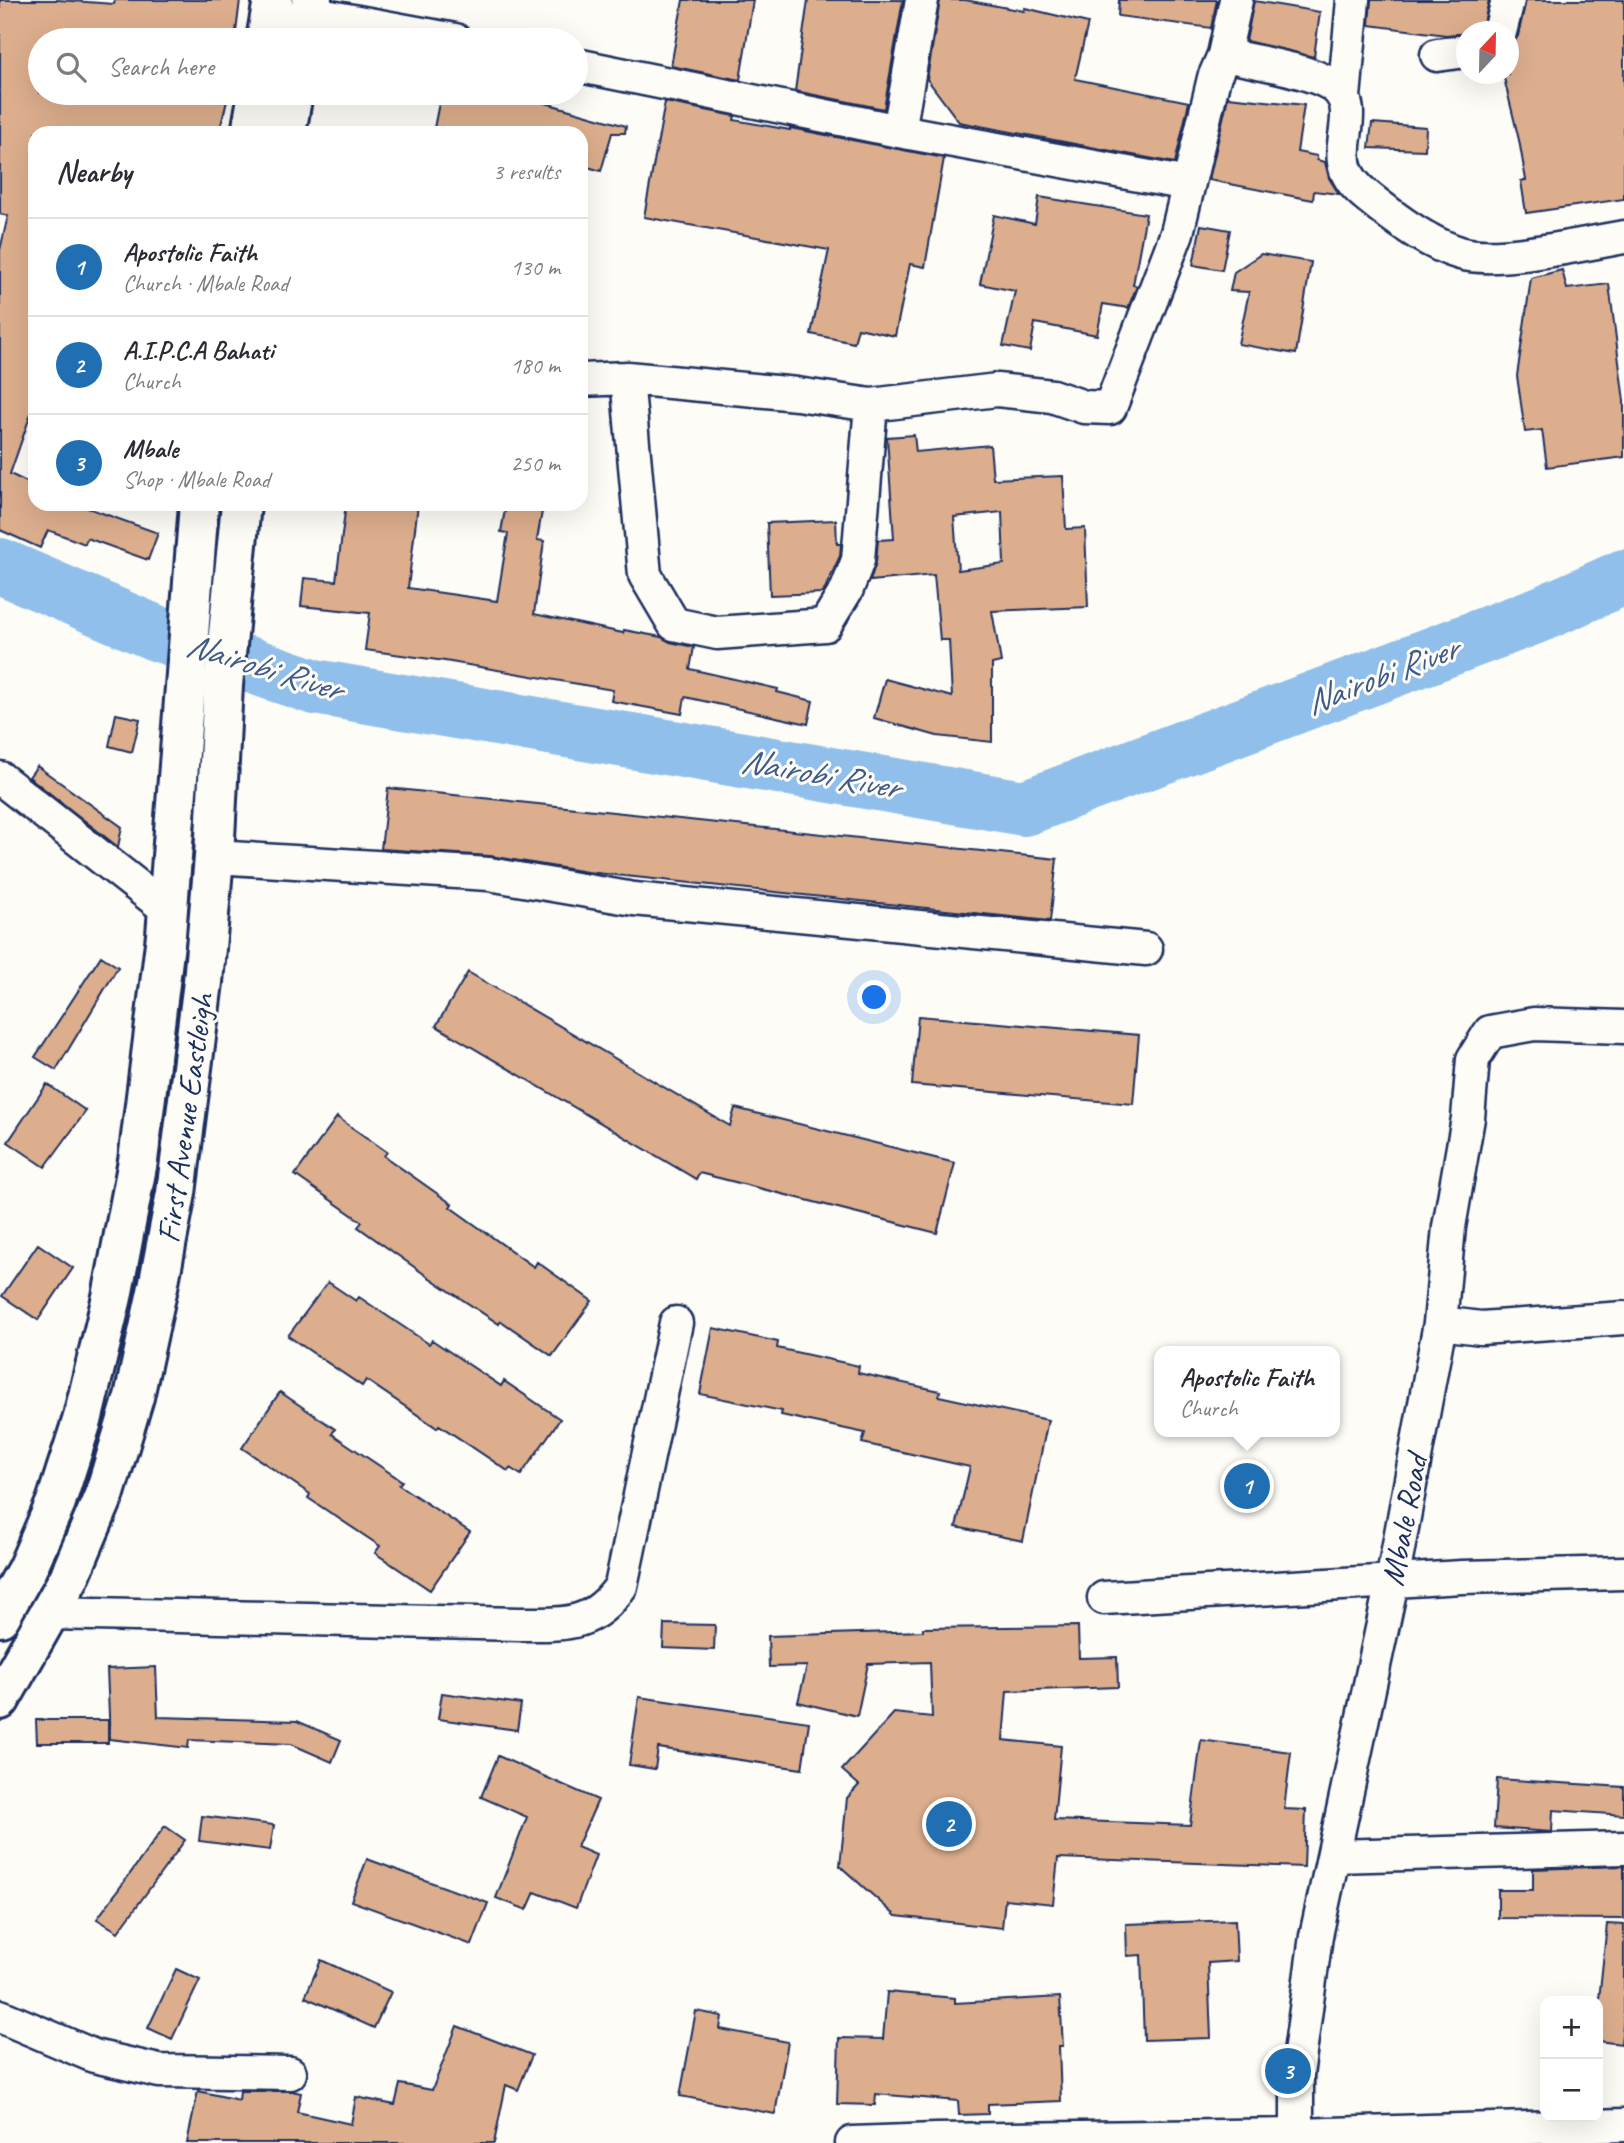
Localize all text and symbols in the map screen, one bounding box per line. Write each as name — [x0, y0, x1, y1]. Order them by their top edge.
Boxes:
north arrow — [1456, 21, 1519, 84]
search box — [28, 28, 588, 105]
icon: search — [52, 48, 90, 86]
text: Search here — [108, 50, 214, 83]
text: Nearby — [56, 153, 132, 191]
text: 3 results — [493, 157, 560, 186]
text: Apostolic Faith — [123, 236, 257, 269]
text: 1 — [74, 253, 84, 282]
text: 130 m — [511, 253, 560, 282]
text: Church · Mbale Road — [123, 269, 288, 298]
text: A.I.P.C.A Bahati — [123, 334, 274, 367]
text: 2 — [74, 351, 84, 380]
text: 180 m — [511, 351, 560, 380]
text: Church — [123, 367, 181, 396]
text: Mbale — [123, 432, 178, 465]
text: 3 — [74, 449, 84, 478]
text: 250 m — [511, 449, 560, 478]
text: Shop · Mbale Road — [123, 465, 270, 494]
water label: Nairobi River — [181, 622, 353, 713]
water label: Nairobi River — [1299, 624, 1469, 725]
water label: Nairobi River — [738, 738, 908, 811]
your location — [857, 980, 891, 1014]
street label: First Avenue Eastleigh — [147, 989, 223, 1245]
popup — [1154, 1346, 1340, 1437]
text: Apostolic Faith — [1180, 1361, 1314, 1394]
text: Church — [1180, 1394, 1238, 1423]
street label: Mbale Road — [1371, 1446, 1438, 1589]
pin: 1 — [1224, 1460, 1270, 1512]
pin: 2 — [926, 1798, 972, 1850]
map controls — [1540, 1996, 1603, 2122]
button: + — [1540, 1996, 1603, 2059]
pin: 3 — [1265, 2045, 1311, 2097]
button: − — [1540, 2059, 1603, 2122]

